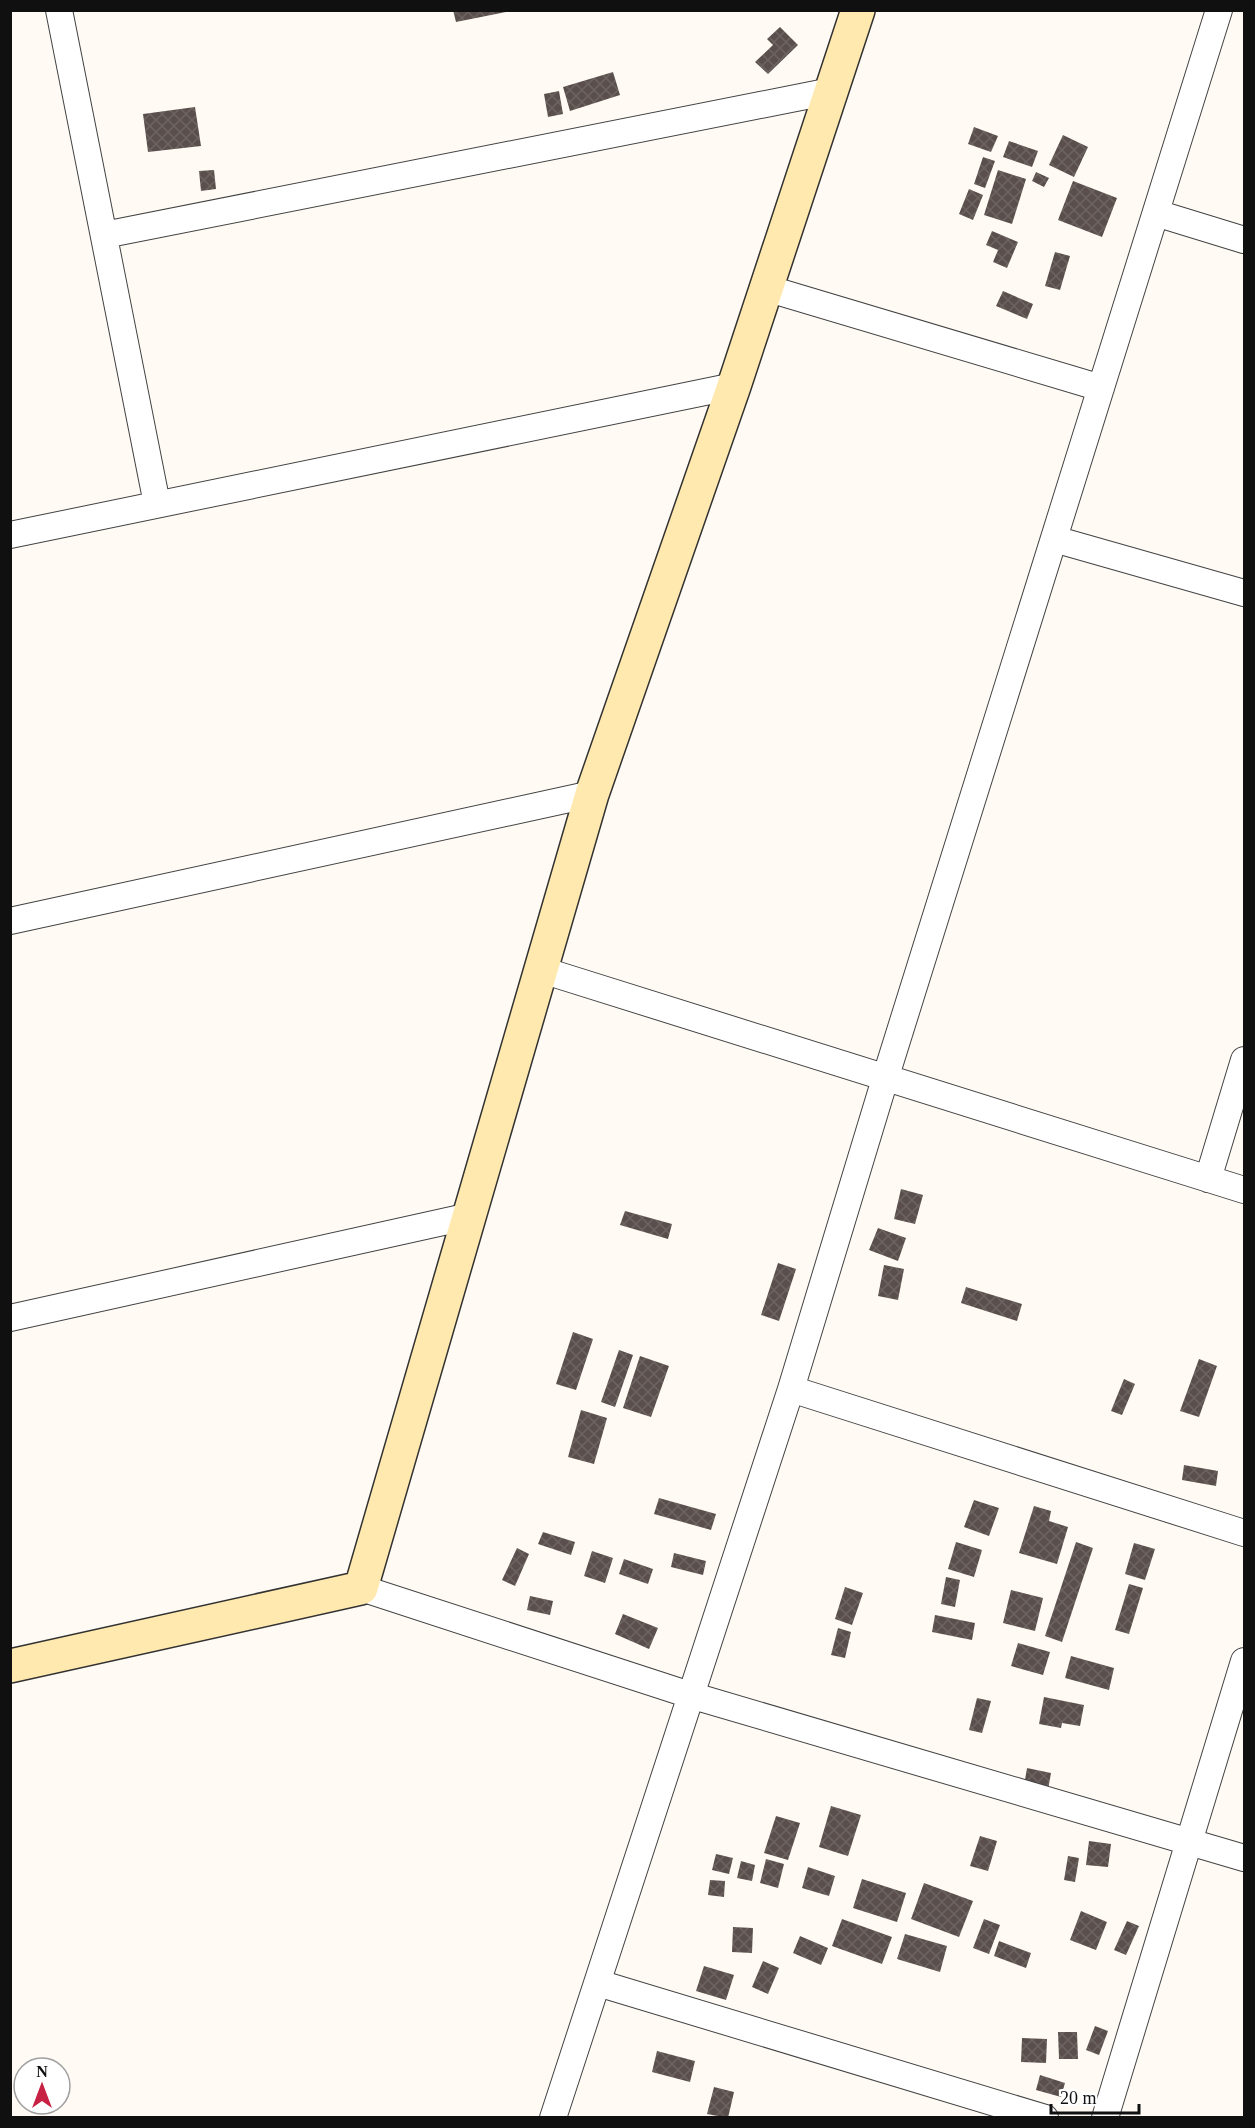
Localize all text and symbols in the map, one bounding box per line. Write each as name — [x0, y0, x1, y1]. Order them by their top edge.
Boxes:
north arrow — [12, 2056, 72, 2116]
text: N — [36, 2063, 48, 2080]
scale bar — [1051, 2077, 1140, 2115]
text: 20 m — [1060, 2088, 1097, 2108]

